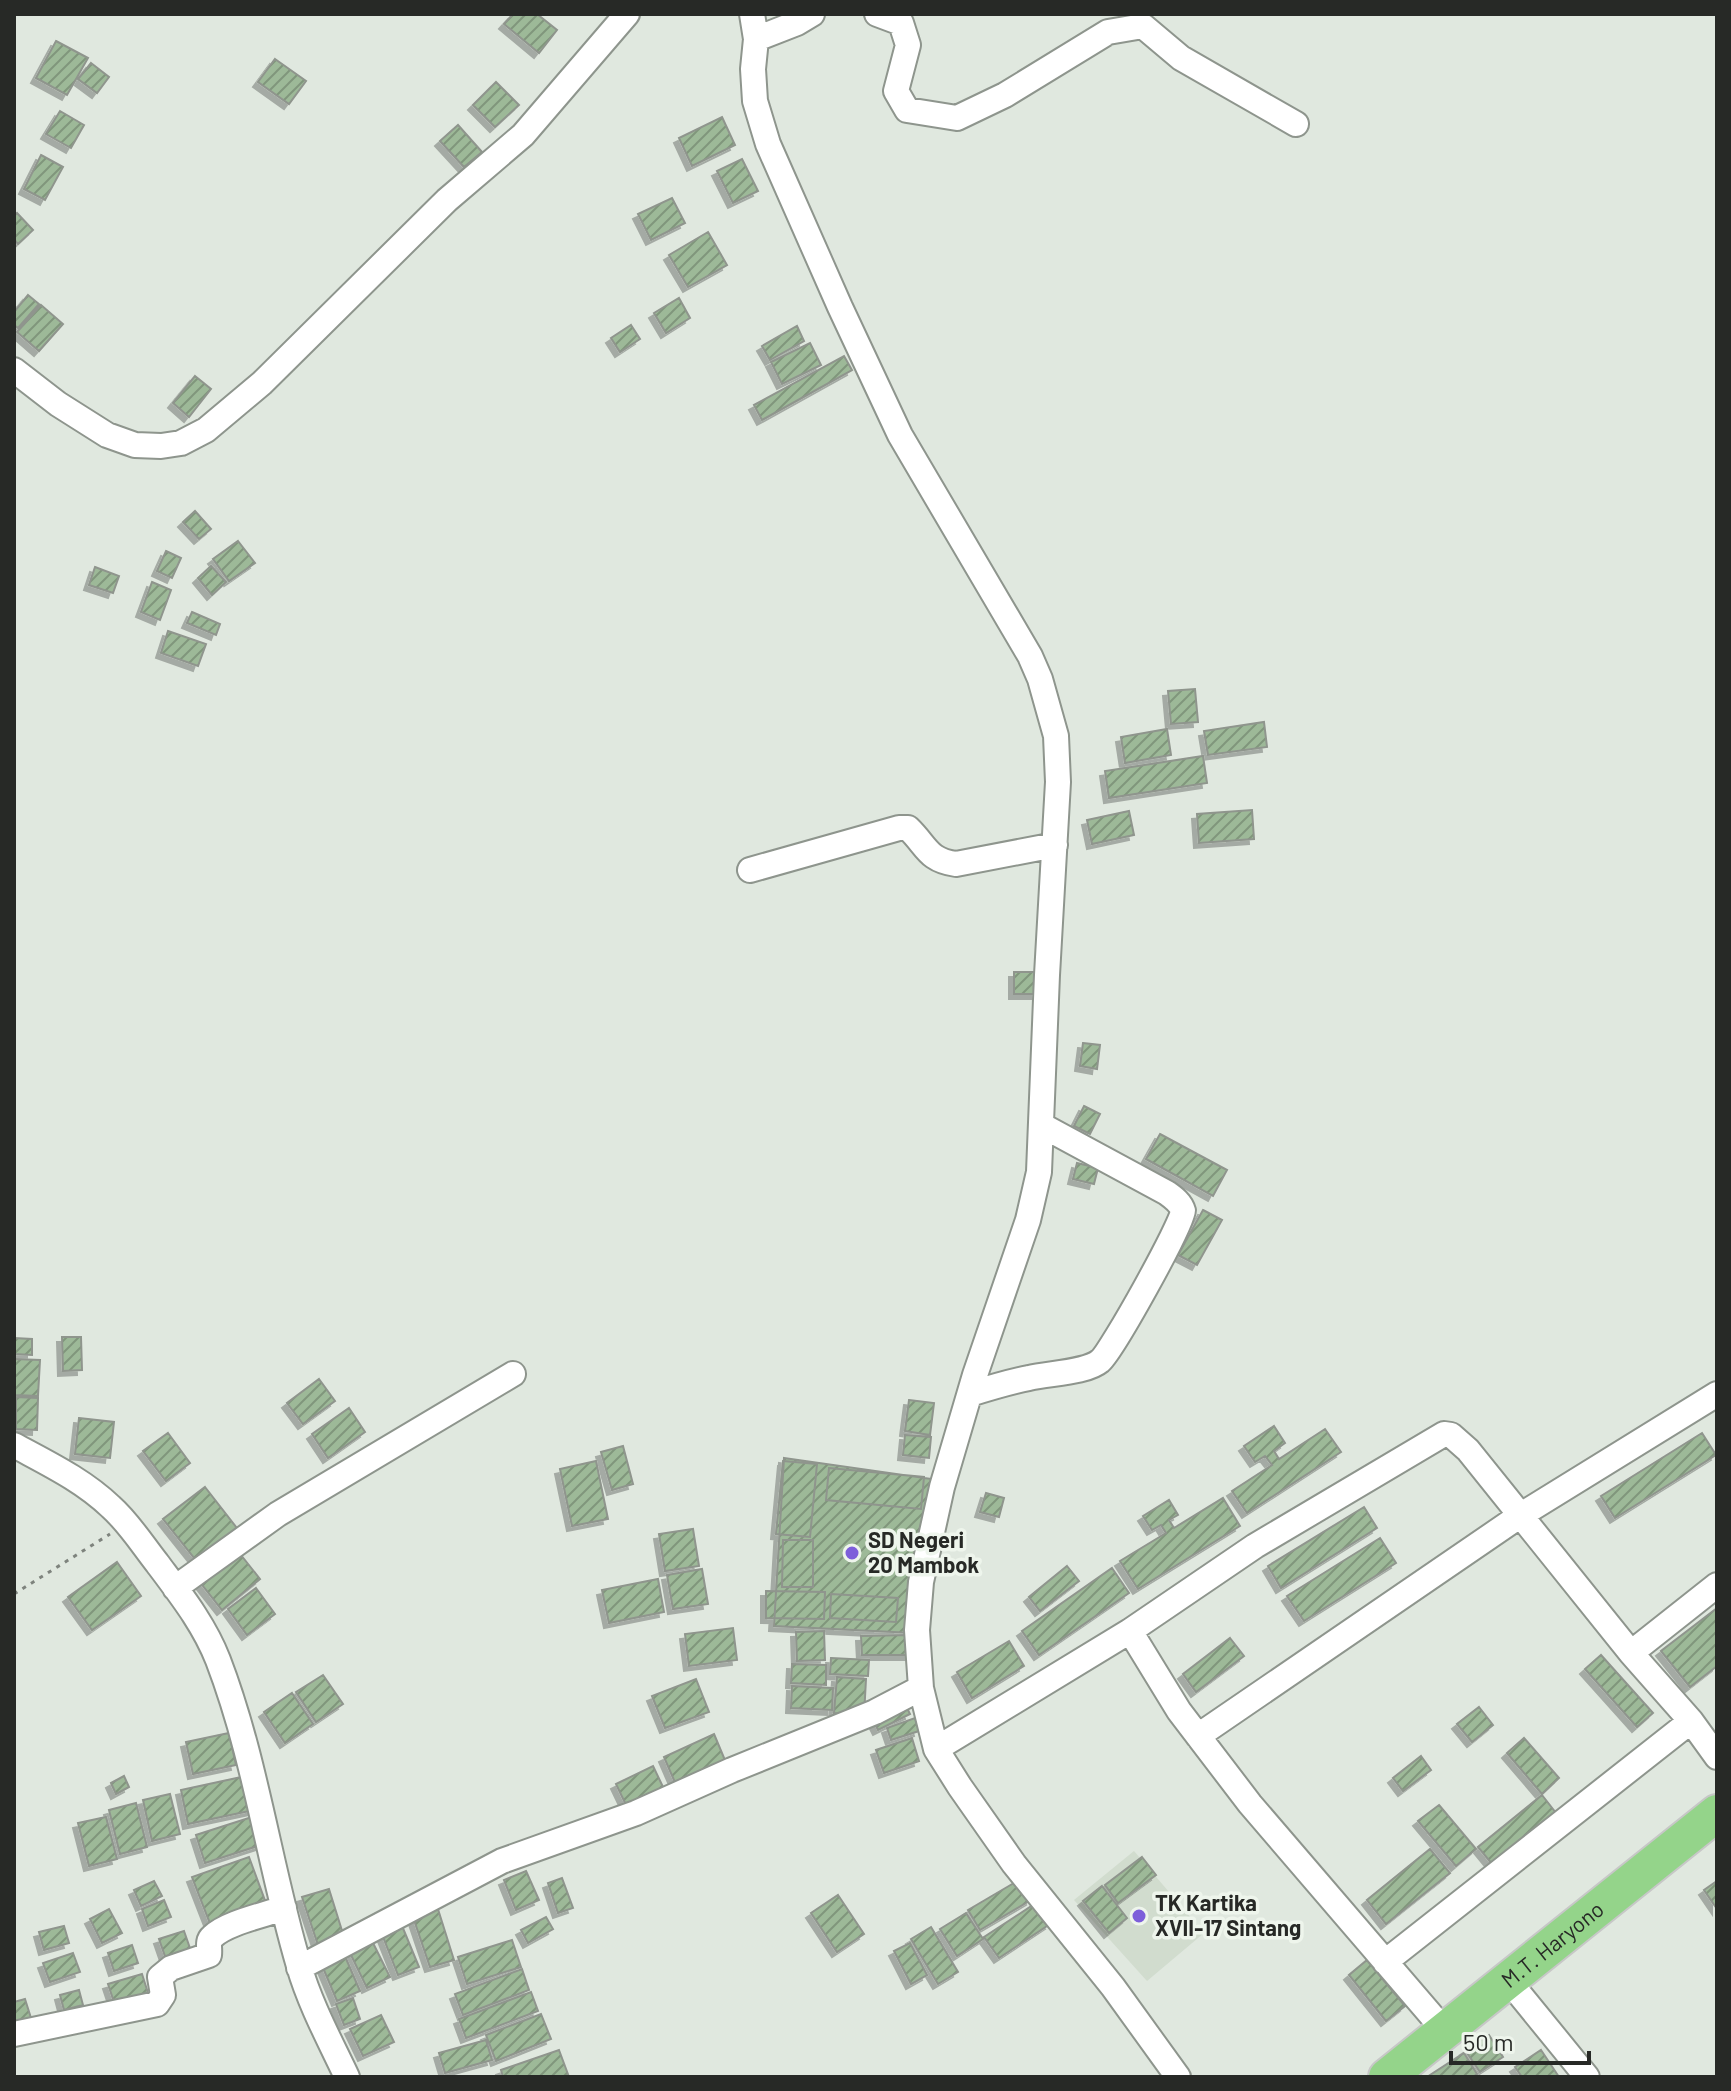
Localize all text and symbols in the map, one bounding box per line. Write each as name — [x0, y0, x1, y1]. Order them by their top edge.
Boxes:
place label: SD Negeri 20 Mambok — [868, 1526, 980, 1577]
marker: SD Negeri 20 Mambok — [843, 1544, 861, 1562]
place label: TK Kartika XVII-17 Sintang — [1155, 1889, 1301, 1940]
street label: M.T. Haryono — [1496, 1895, 1608, 1992]
marker: TK Kartika XVII-17 Sintang — [1130, 1907, 1148, 1925]
scale bar — [1451, 2015, 1589, 2065]
text: 50 m — [1463, 2027, 1514, 2056]

